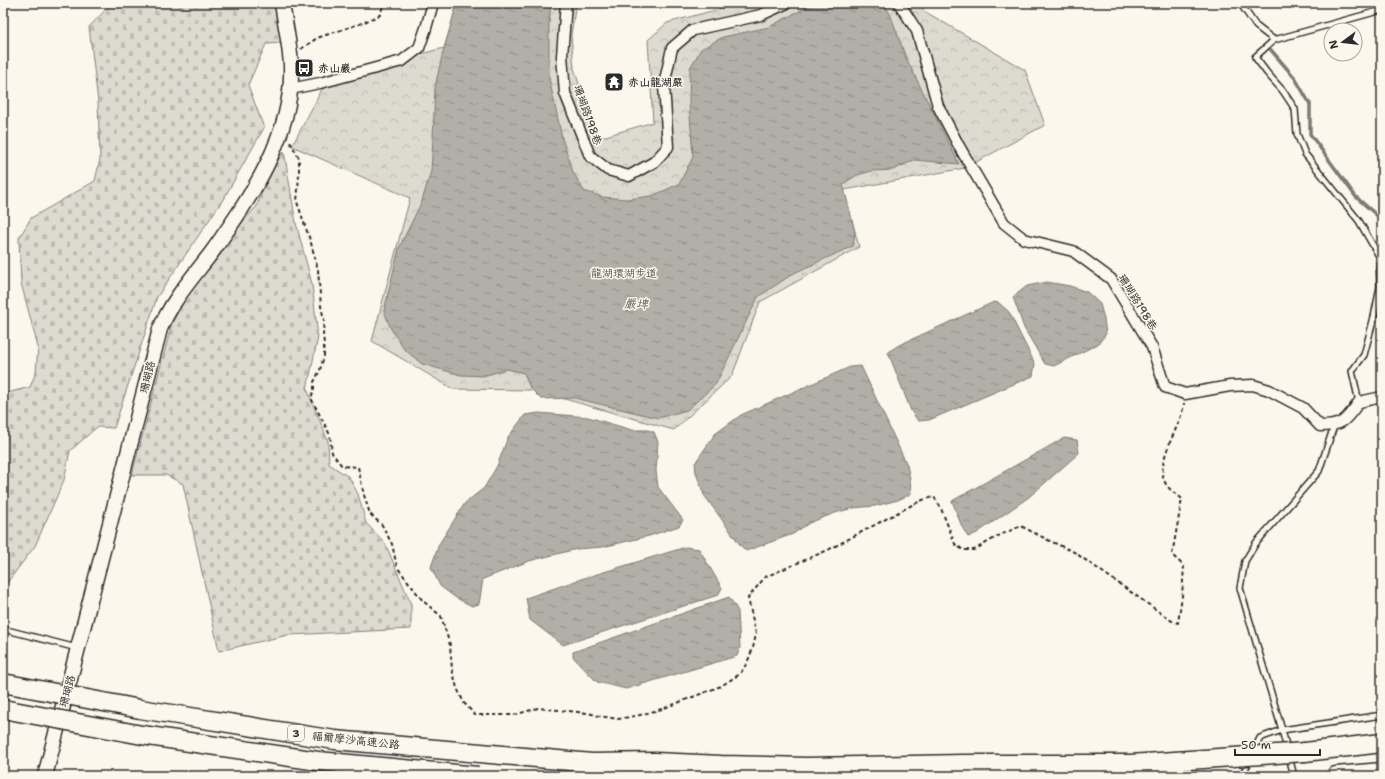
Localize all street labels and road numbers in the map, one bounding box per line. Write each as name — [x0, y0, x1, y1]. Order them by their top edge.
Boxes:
street label: 珊瑚路198巷 — [570, 83, 605, 148]
street label: 珊瑚路198巷 — [1114, 271, 1161, 333]
street label: 珊瑚路 — [136, 359, 159, 395]
street label: 珊瑚路 — [56, 673, 79, 709]
road number: 3 — [288, 725, 304, 741]
street label: 福爾摩沙高速公路 — [311, 728, 400, 753]

